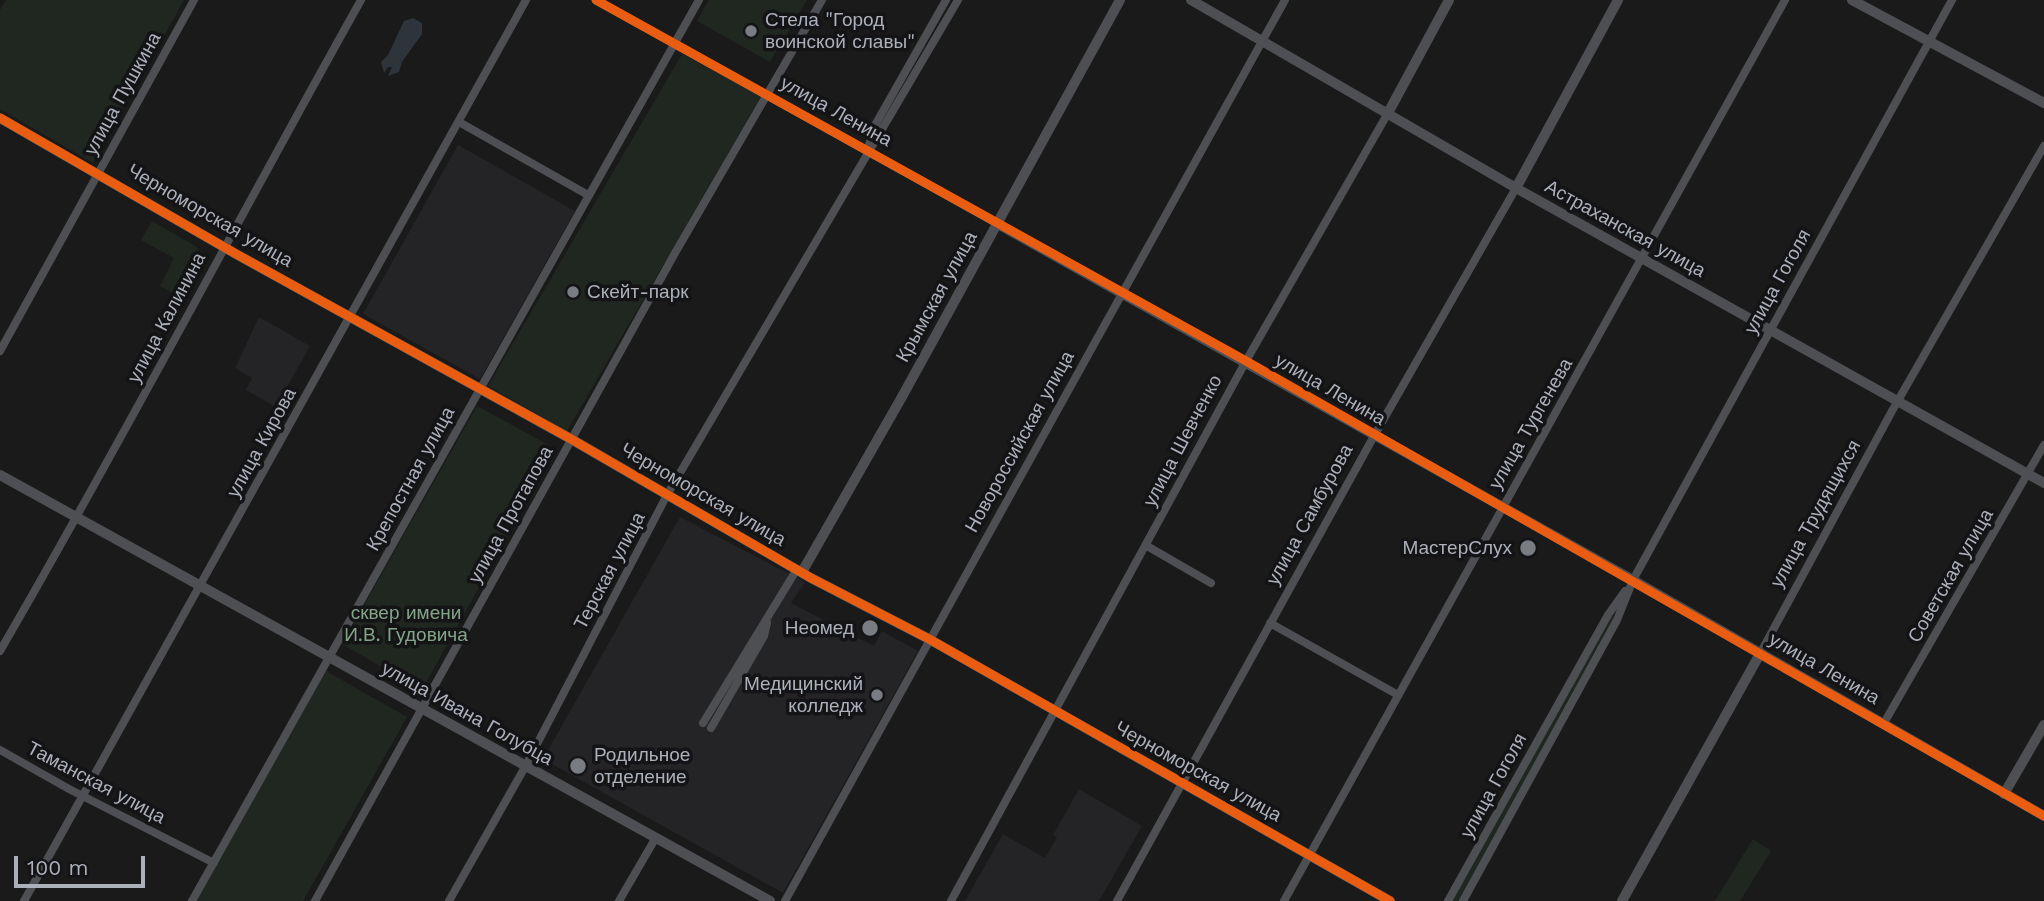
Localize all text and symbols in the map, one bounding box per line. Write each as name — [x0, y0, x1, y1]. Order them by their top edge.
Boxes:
place label: Стела "Город воинской славы" — [765, 9, 915, 53]
marker: Стела "Город воинской славы" — [743, 23, 759, 39]
street label: улица Пушкина — [80, 29, 166, 159]
street label: улица Ленина — [776, 72, 896, 152]
street label: Черноморская улица — [123, 159, 297, 273]
street label: Астраханская улица — [1541, 175, 1709, 283]
street label: улица Гоголя — [1740, 226, 1816, 338]
street label: Крымская улица — [892, 228, 982, 366]
street label: улица Калинина — [123, 249, 211, 387]
place label: Скейт-парк — [587, 281, 689, 303]
marker: Скейт-парк — [565, 284, 581, 300]
street label: Новороссийская улица — [961, 347, 1079, 537]
street label: улица Ленина — [1271, 349, 1389, 431]
street label: улица Тургенева — [1484, 354, 1578, 494]
street label: улица Шевченко — [1139, 371, 1227, 511]
street label: улица Кирова — [222, 384, 302, 502]
street label: Крепостная улица — [362, 403, 460, 555]
street label: улица Трудящихся — [1766, 436, 1866, 592]
street label: Черноморская улица — [616, 438, 790, 552]
street label: улица Самбурова — [1262, 441, 1358, 589]
street label: улица Протапова — [464, 442, 558, 588]
street label: Советская улица — [1904, 505, 1998, 647]
street label: Терская улица — [570, 508, 650, 634]
place label: МастерСлух — [1402, 537, 1512, 559]
marker: МастерСлух — [1518, 538, 1538, 558]
park label: сквер имени И.В. Гудовича — [344, 602, 468, 646]
place label: Неомед — [785, 617, 854, 639]
marker: Неомед — [860, 618, 880, 638]
street label: улица Ленина — [1765, 628, 1883, 710]
street label: улица Ивана Голубца — [377, 657, 557, 771]
place label: Медицинский колледж — [744, 673, 863, 717]
marker: Медицинский колледж — [869, 687, 885, 703]
street label: Черноморская улица — [1111, 717, 1285, 827]
street label: улица Гоголя — [1456, 730, 1532, 842]
street label: Таманская улица — [23, 737, 169, 829]
place label: Родильное отделение — [594, 744, 690, 788]
marker: Родильное отделение — [568, 756, 588, 776]
scale bar — [18, 842, 149, 886]
text: 100 m — [27, 855, 89, 880]

